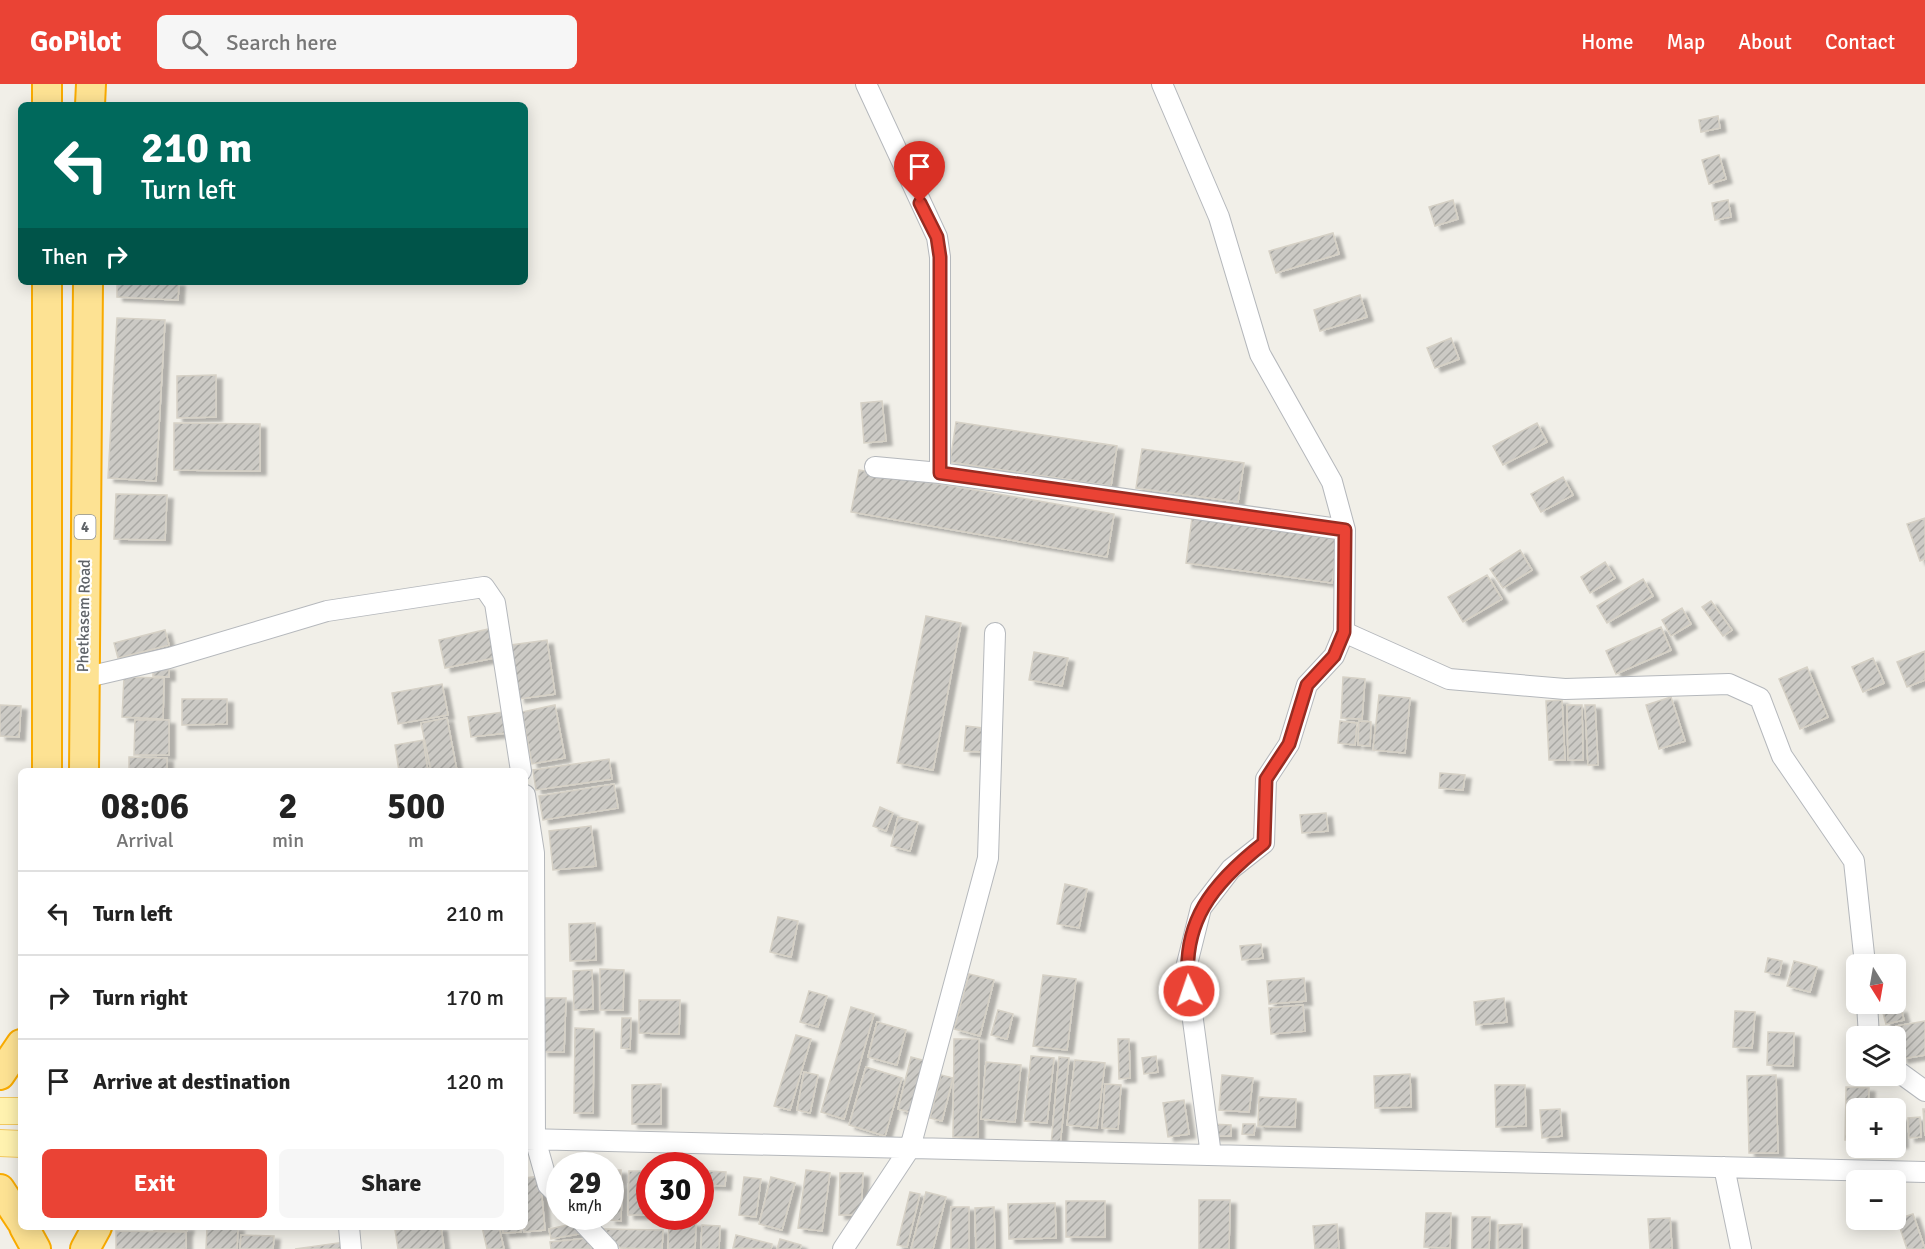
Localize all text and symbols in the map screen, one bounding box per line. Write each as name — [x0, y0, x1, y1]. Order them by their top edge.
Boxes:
search box — [157, 15, 577, 69]
text: GoPilot — [30, 25, 121, 59]
icon: search — [178, 26, 211, 59]
text: Search here — [226, 29, 337, 56]
text: Home — [1581, 29, 1634, 55]
text: Map — [1667, 29, 1705, 55]
text: About — [1738, 29, 1792, 55]
text: Contact — [1825, 29, 1895, 55]
text: 210 m — [141, 123, 252, 174]
icon: left — [42, 126, 120, 204]
pin — [894, 141, 945, 203]
icon: arrive — [903, 150, 936, 183]
text: Turn left — [141, 174, 236, 207]
icon: right — [100, 240, 133, 273]
text: Then — [42, 243, 88, 270]
road number: 4 — [74, 515, 96, 539]
street label: Phetkasem Road — [73, 559, 95, 673]
text: 08:06 — [101, 784, 189, 829]
text: 2 — [278, 784, 298, 829]
text: 500 — [387, 784, 445, 829]
text: Arrival — [116, 828, 174, 853]
text: min — [272, 828, 304, 853]
text: m — [408, 828, 424, 853]
icon: left — [42, 897, 75, 930]
text: Turn left — [93, 900, 173, 927]
text: 210 m — [446, 900, 504, 927]
north arrow — [1846, 954, 1906, 1014]
map controls — [1846, 954, 1906, 1230]
position arrow — [1157, 959, 1221, 1023]
icon: right — [42, 981, 75, 1014]
text: Turn right — [93, 984, 188, 1011]
text: 170 m — [446, 984, 504, 1011]
button: layers — [1846, 1026, 1906, 1086]
icon: arrive — [42, 1065, 75, 1098]
text: Arrive at destination — [93, 1068, 290, 1095]
text: 120 m — [446, 1068, 504, 1095]
button: + — [1846, 1098, 1906, 1158]
button: Exit — [42, 1149, 267, 1218]
button: Share — [279, 1149, 504, 1218]
speed limit sign: 30 — [636, 1152, 714, 1230]
text: 29 — [569, 1165, 601, 1202]
button: − — [1846, 1170, 1906, 1230]
text: km/h — [568, 1197, 602, 1215]

